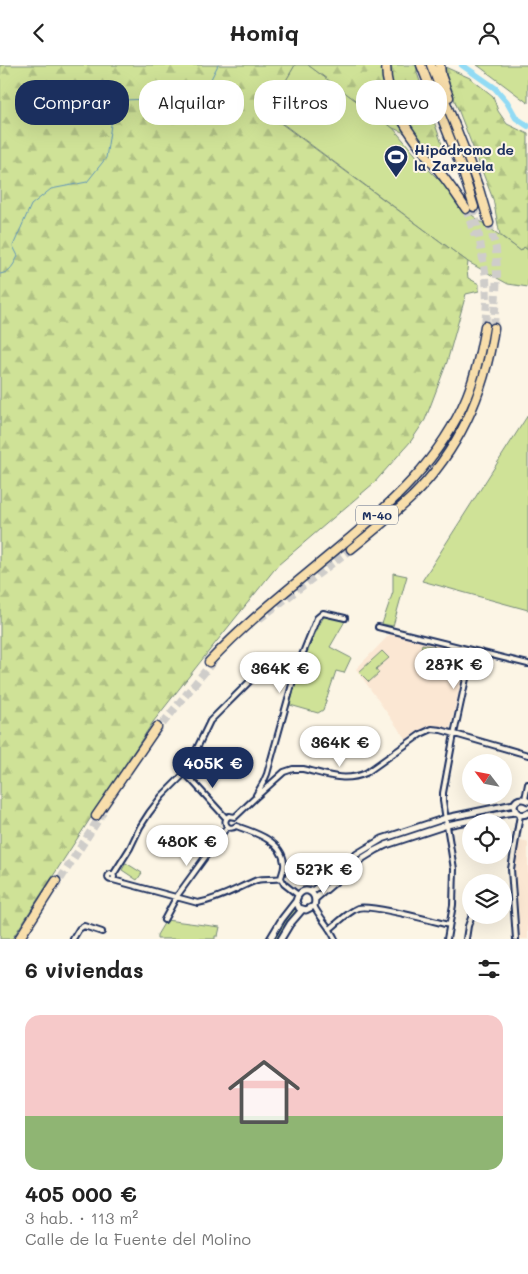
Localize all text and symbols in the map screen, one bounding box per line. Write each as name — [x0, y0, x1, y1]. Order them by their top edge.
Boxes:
text: Homiq — [229, 18, 299, 47]
icon: back — [25, 19, 53, 47]
icon: person — [475, 19, 503, 47]
chip: Comprar — [15, 80, 129, 125]
chip: Alquilar — [139, 80, 244, 125]
chip: Filtros — [254, 80, 346, 125]
chip: Nuevo — [356, 80, 447, 125]
place label: Hipódromo de la Zarzuela — [414, 140, 514, 175]
sports icon: Hipódromo de la Zarzuela — [383, 144, 409, 178]
road number: M-40 — [356, 505, 398, 525]
pin: 287K € — [413, 647, 495, 690]
pin: 364K € — [239, 651, 321, 694]
text: 287K € — [425, 653, 483, 674]
text: 364K € — [251, 657, 309, 678]
pin: 364K € — [299, 725, 381, 768]
text: 364K € — [311, 731, 369, 752]
pin: 405K € — [172, 747, 254, 789]
text: 405K € — [183, 752, 243, 773]
north arrow — [462, 754, 512, 804]
map controls — [462, 754, 512, 924]
button: locate — [462, 814, 512, 864]
pin: 480K € — [146, 825, 228, 867]
text: 480K € — [157, 830, 217, 851]
pin: 527K € — [283, 853, 365, 895]
text: 527K € — [296, 858, 352, 879]
button: layers — [462, 874, 512, 924]
icon: filters — [475, 955, 503, 983]
text: 6 viviendas — [25, 956, 144, 983]
icon: home — [219, 1047, 309, 1137]
text: 405 000 € — [25, 1180, 137, 1207]
text: 3 hab. · 113 m² — [25, 1207, 138, 1228]
text: Calle de la Fuente del Molino — [25, 1228, 251, 1249]

